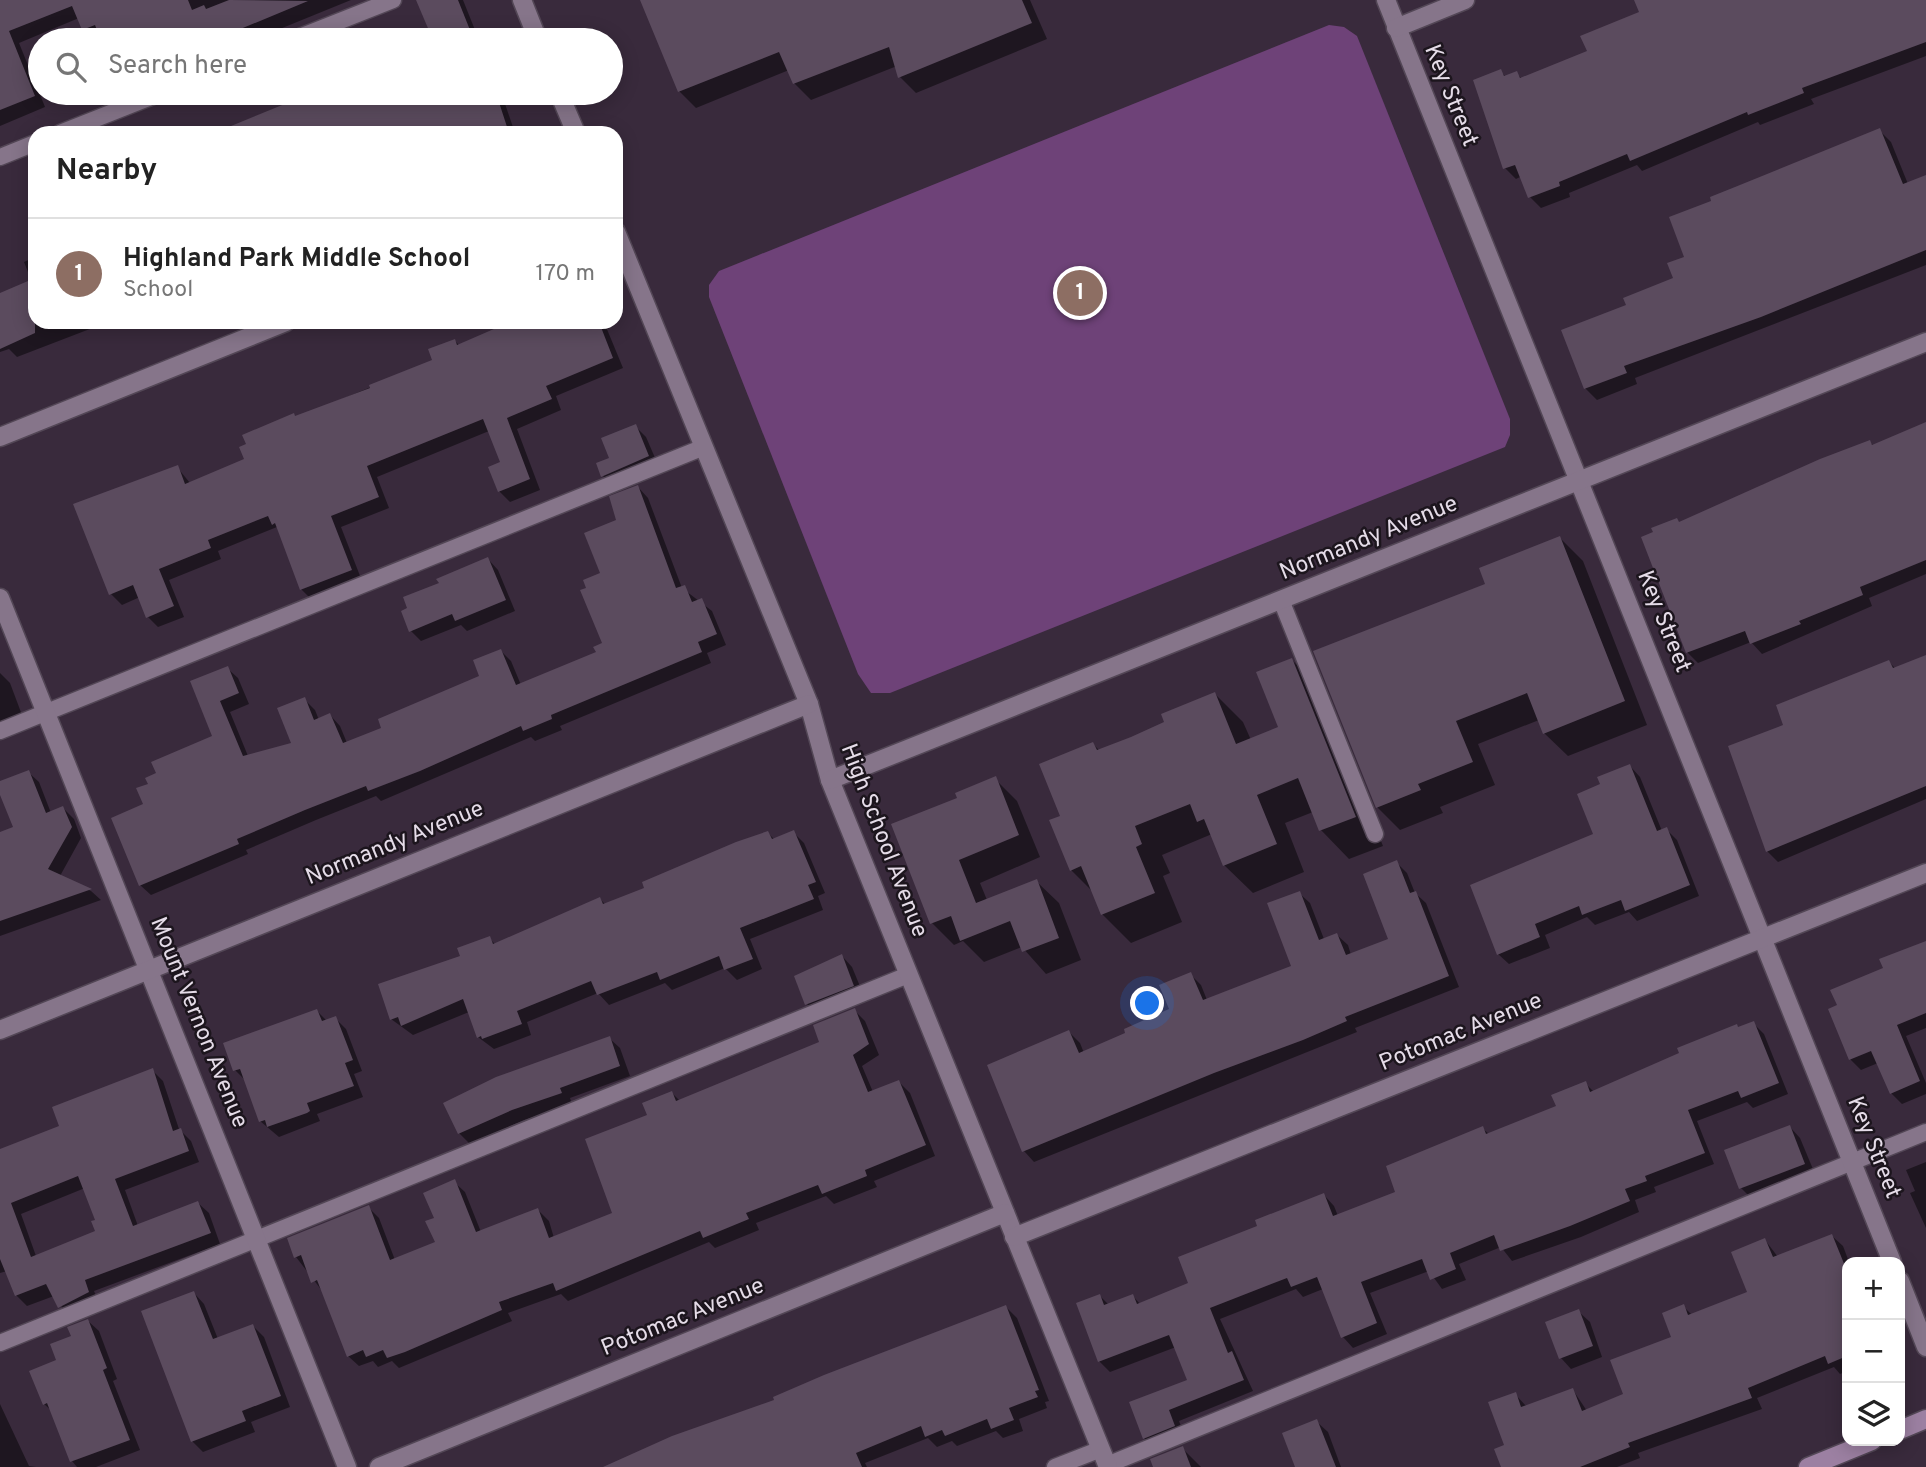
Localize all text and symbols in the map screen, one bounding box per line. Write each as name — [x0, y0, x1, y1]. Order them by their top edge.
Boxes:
search box — [28, 28, 623, 105]
street label: Key Street — [1416, 41, 1484, 151]
icon: search — [52, 48, 90, 86]
text: Search here — [108, 50, 247, 83]
text: Nearby — [56, 153, 157, 190]
text: Highland Park Middle School — [123, 243, 470, 276]
text: 1 — [74, 260, 84, 289]
text: 170 m — [536, 260, 595, 289]
pin: 1 — [1057, 267, 1103, 319]
text: School — [123, 276, 193, 305]
street label: Normandy Avenue — [1276, 490, 1462, 588]
street label: Key Street — [1629, 567, 1697, 677]
street label: High School Avenue — [833, 740, 933, 942]
street label: Normandy Avenue — [302, 795, 488, 893]
street label: Mount Vernon Avenue — [142, 913, 254, 1133]
your location — [1130, 986, 1164, 1020]
street label: Potomac Avenue — [1375, 987, 1547, 1079]
street label: Key Street — [1839, 1093, 1907, 1203]
map controls — [1842, 1257, 1905, 1446]
button: + — [1842, 1257, 1905, 1320]
street label: Potomac Avenue — [597, 1272, 769, 1364]
button: − — [1842, 1320, 1905, 1383]
button: layers — [1842, 1383, 1905, 1446]

